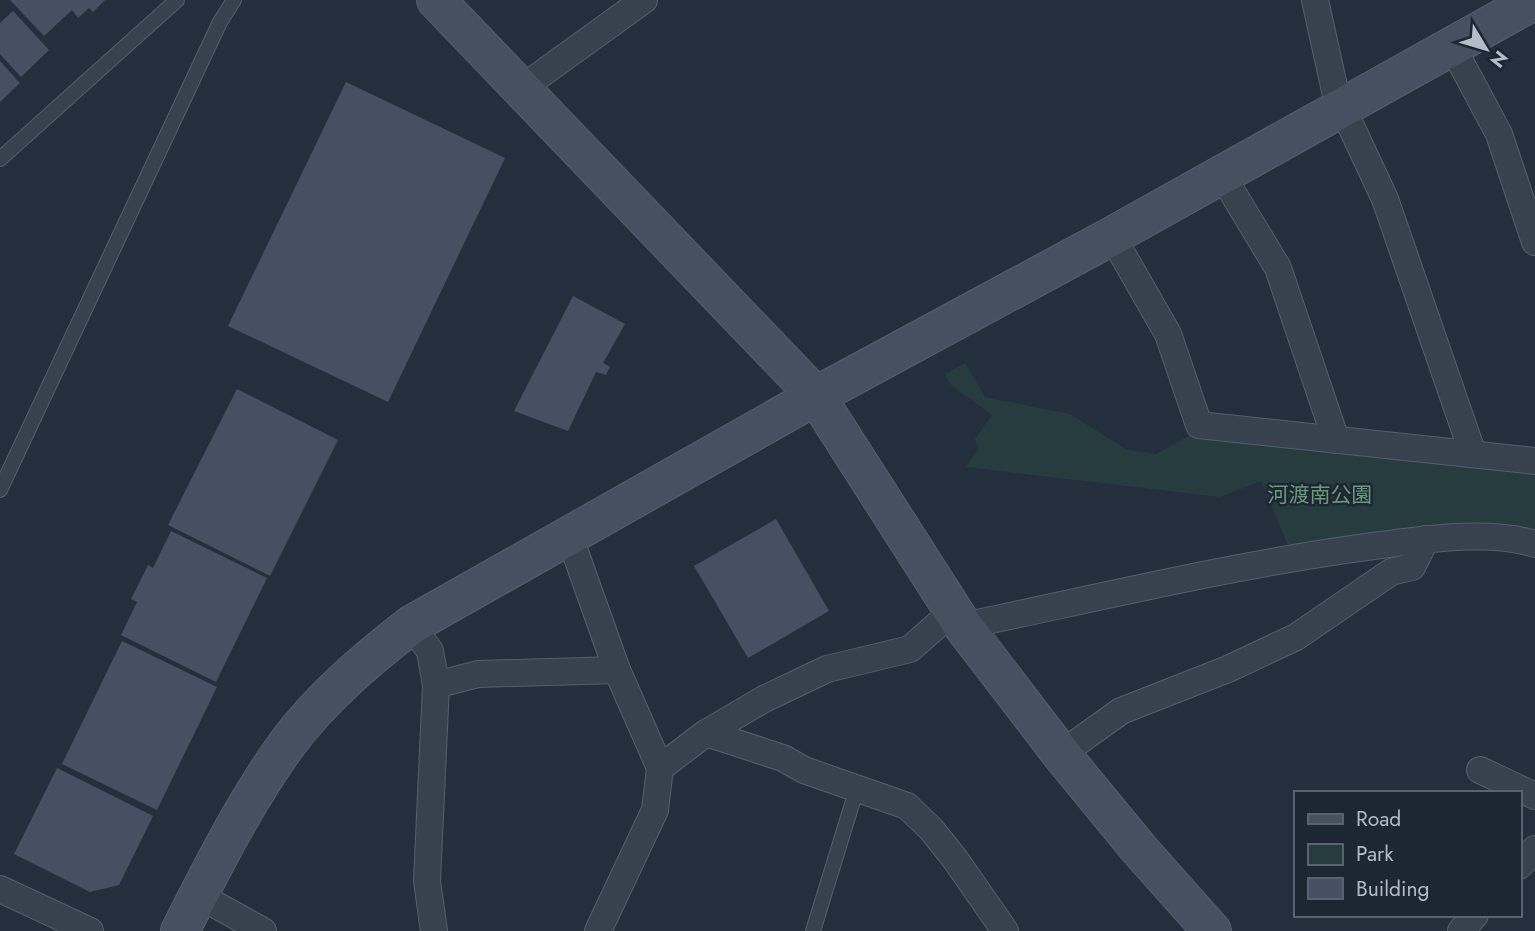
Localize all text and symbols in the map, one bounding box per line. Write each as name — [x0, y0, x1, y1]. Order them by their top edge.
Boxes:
north arrow — [1451, 14, 1521, 84]
text: N — [1484, 45, 1514, 73]
park label: 河渡南公園 — [1268, 480, 1373, 510]
legend — [1294, 791, 1521, 917]
text: Road — [1356, 804, 1401, 834]
text: Park — [1356, 839, 1394, 869]
text: Building — [1356, 874, 1429, 904]

